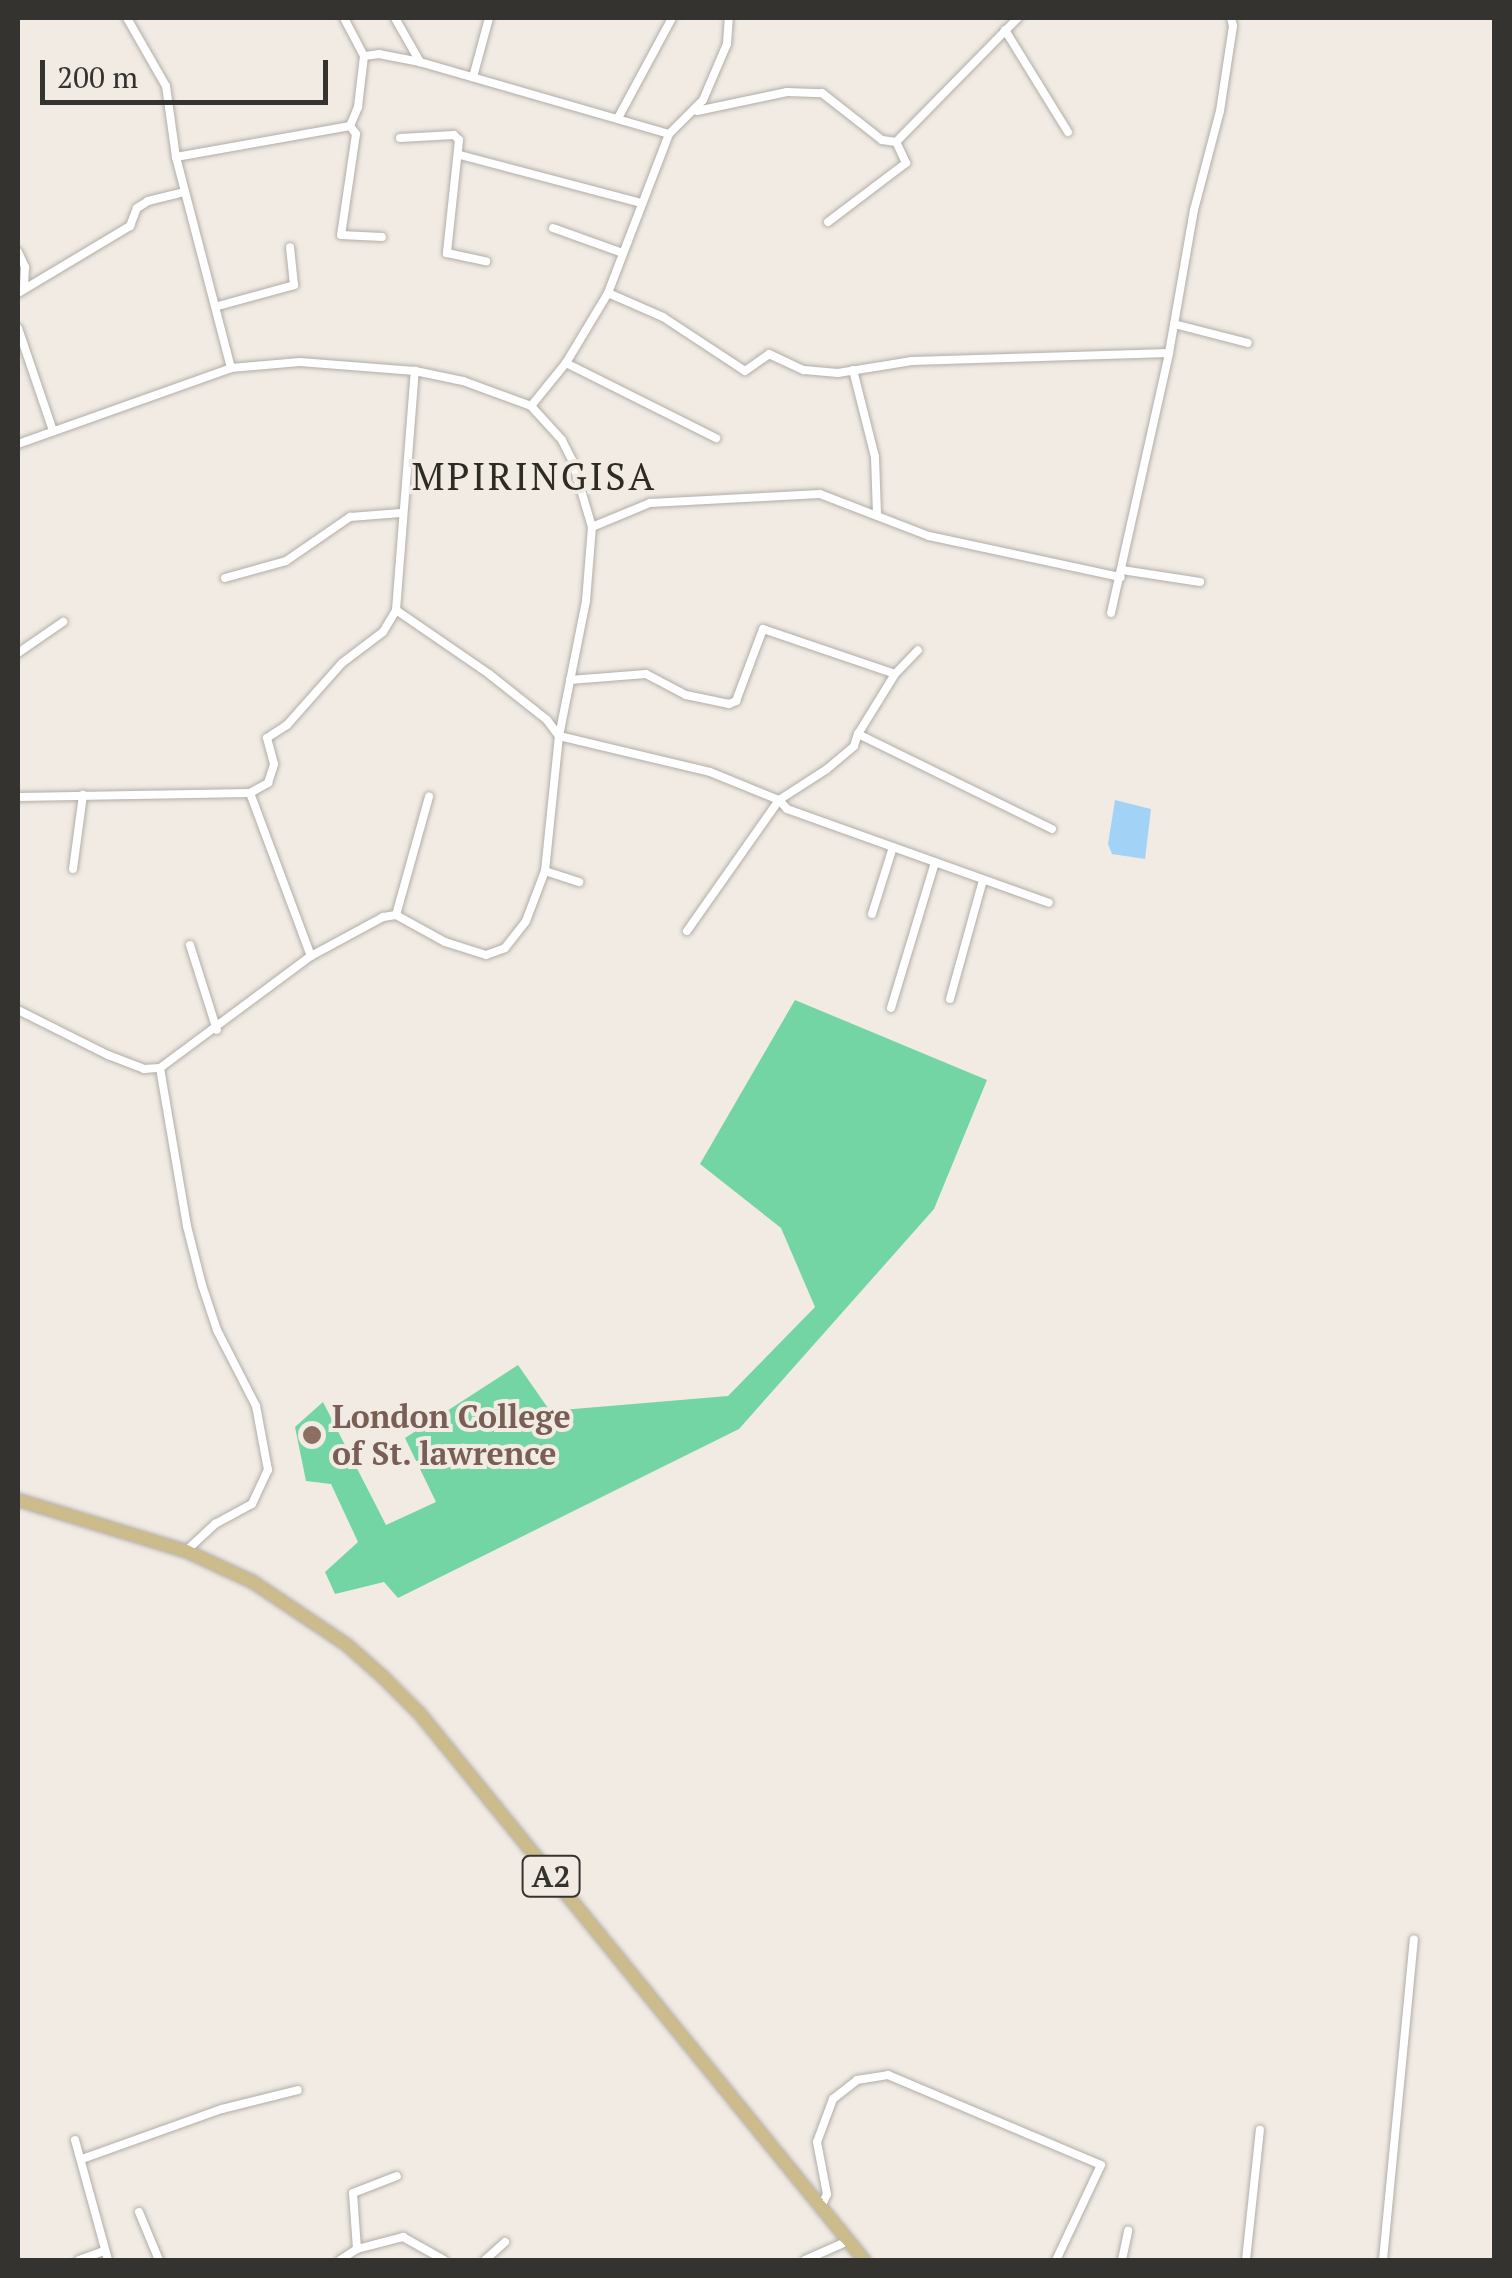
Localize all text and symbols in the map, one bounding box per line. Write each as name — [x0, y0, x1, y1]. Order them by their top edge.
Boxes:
scale bar — [45, 40, 332, 102]
text: 200 m — [57, 57, 138, 97]
district label: MPIRINGISA — [411, 454, 657, 500]
place label: London College of St. lawrence — [332, 1398, 571, 1473]
marker: London College of St. lawrence — [301, 1424, 323, 1446]
road number: A2 — [521, 1851, 581, 1901]

